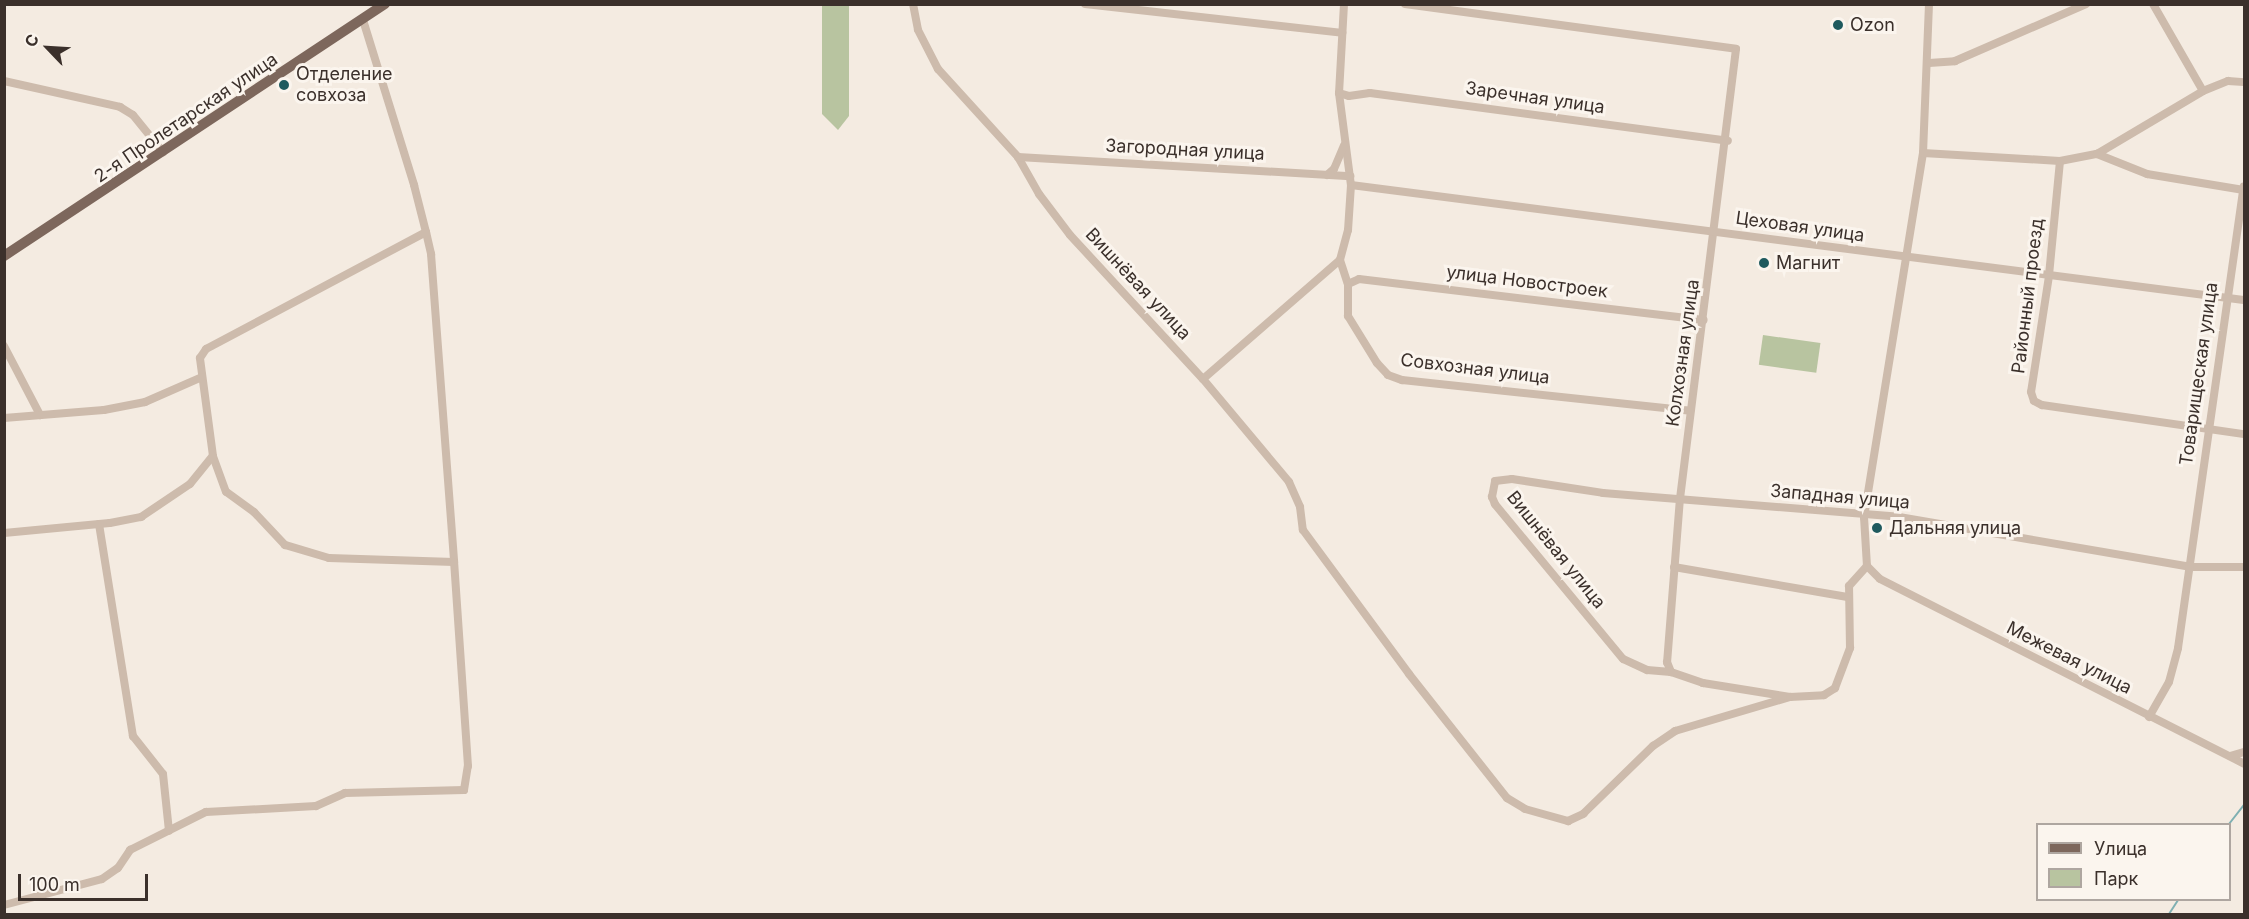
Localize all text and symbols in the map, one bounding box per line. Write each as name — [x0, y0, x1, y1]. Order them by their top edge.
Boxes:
place label: Ozon — [1850, 14, 1895, 36]
north arrow — [18, 18, 78, 78]
marker: Ozon — [1831, 18, 1845, 32]
text: С — [20, 31, 43, 50]
street label: 2-я Пролетарская улица — [90, 49, 282, 187]
place label: Отделение совхоза — [296, 64, 393, 106]
marker: Отделение совхоза — [277, 78, 291, 92]
street label: Заречная улица — [1464, 78, 1606, 118]
street label: Загородная улица — [1105, 135, 1265, 165]
street label: Цеховая улица — [1734, 207, 1866, 247]
street label: Районный проезд — [2008, 217, 2048, 375]
street label: Вишнёвая улица — [1081, 224, 1195, 344]
place label: Магнит — [1776, 252, 1840, 274]
marker: Магнит — [1757, 256, 1771, 270]
street label: улица Новостроек — [1445, 261, 1609, 303]
street label: Колхозная улица — [1662, 278, 1704, 428]
street label: Товарищеская улица — [2175, 281, 2223, 467]
street label: Совхозная улица — [1399, 349, 1551, 389]
street label: Западная улица — [1769, 480, 1911, 514]
street label: Вишнёвая улица — [1502, 487, 1610, 613]
place label: Дальняя улица — [1889, 517, 2021, 539]
marker: Дальняя улица — [1870, 521, 1884, 535]
street label: Межевая улица — [2003, 617, 2135, 699]
legend — [2036, 823, 2231, 901]
text: Улица — [2094, 838, 2147, 859]
scale bar — [21, 862, 152, 900]
text: Парк — [2094, 868, 2138, 889]
text: 100 m — [29, 874, 80, 895]

